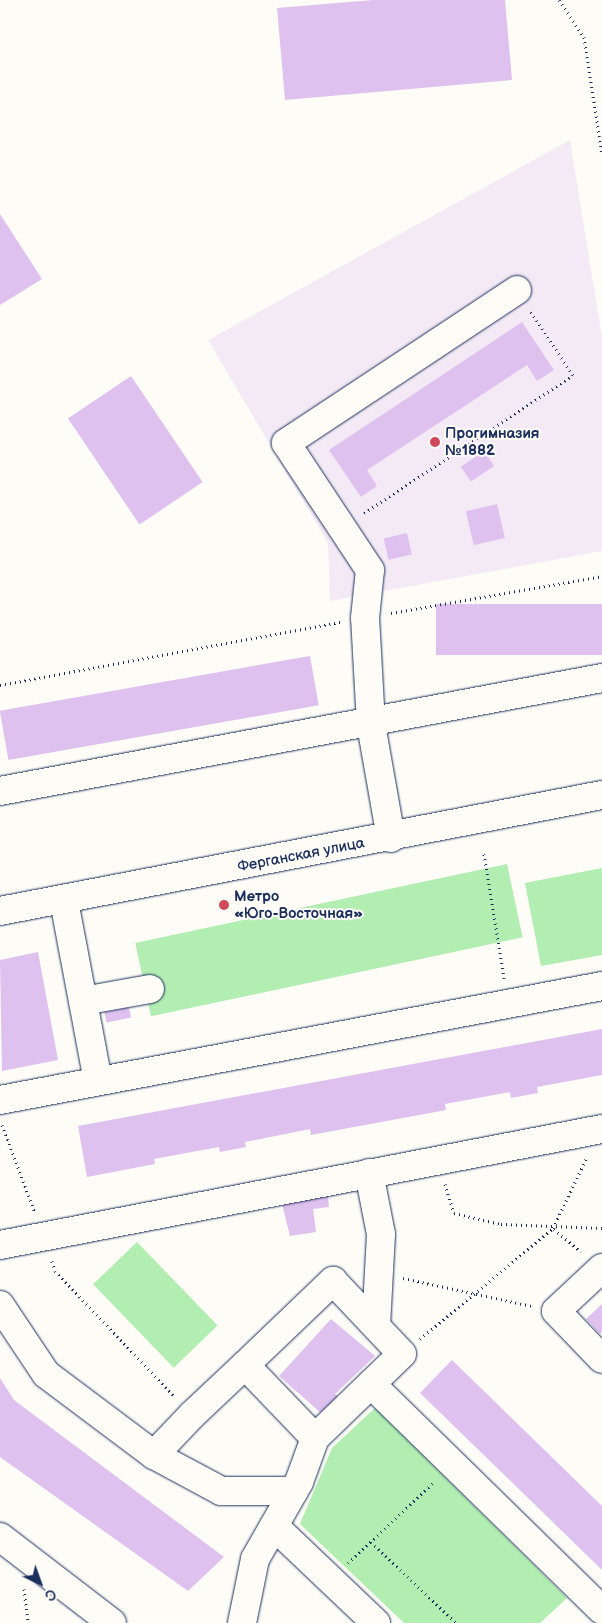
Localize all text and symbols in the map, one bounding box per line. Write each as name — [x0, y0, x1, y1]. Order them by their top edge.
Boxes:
place label: Прогимназия №1882 — [445, 424, 539, 459]
marker: Прогимназия №1882 — [429, 436, 441, 448]
street label: Ферганская улица — [236, 834, 366, 876]
place label: Метро «Юго-Восточная» — [234, 887, 363, 922]
marker: Метро «Юго-Восточная» — [218, 899, 230, 911]
north arrow — [15, 1558, 65, 1608]
text: С — [41, 1585, 60, 1604]

